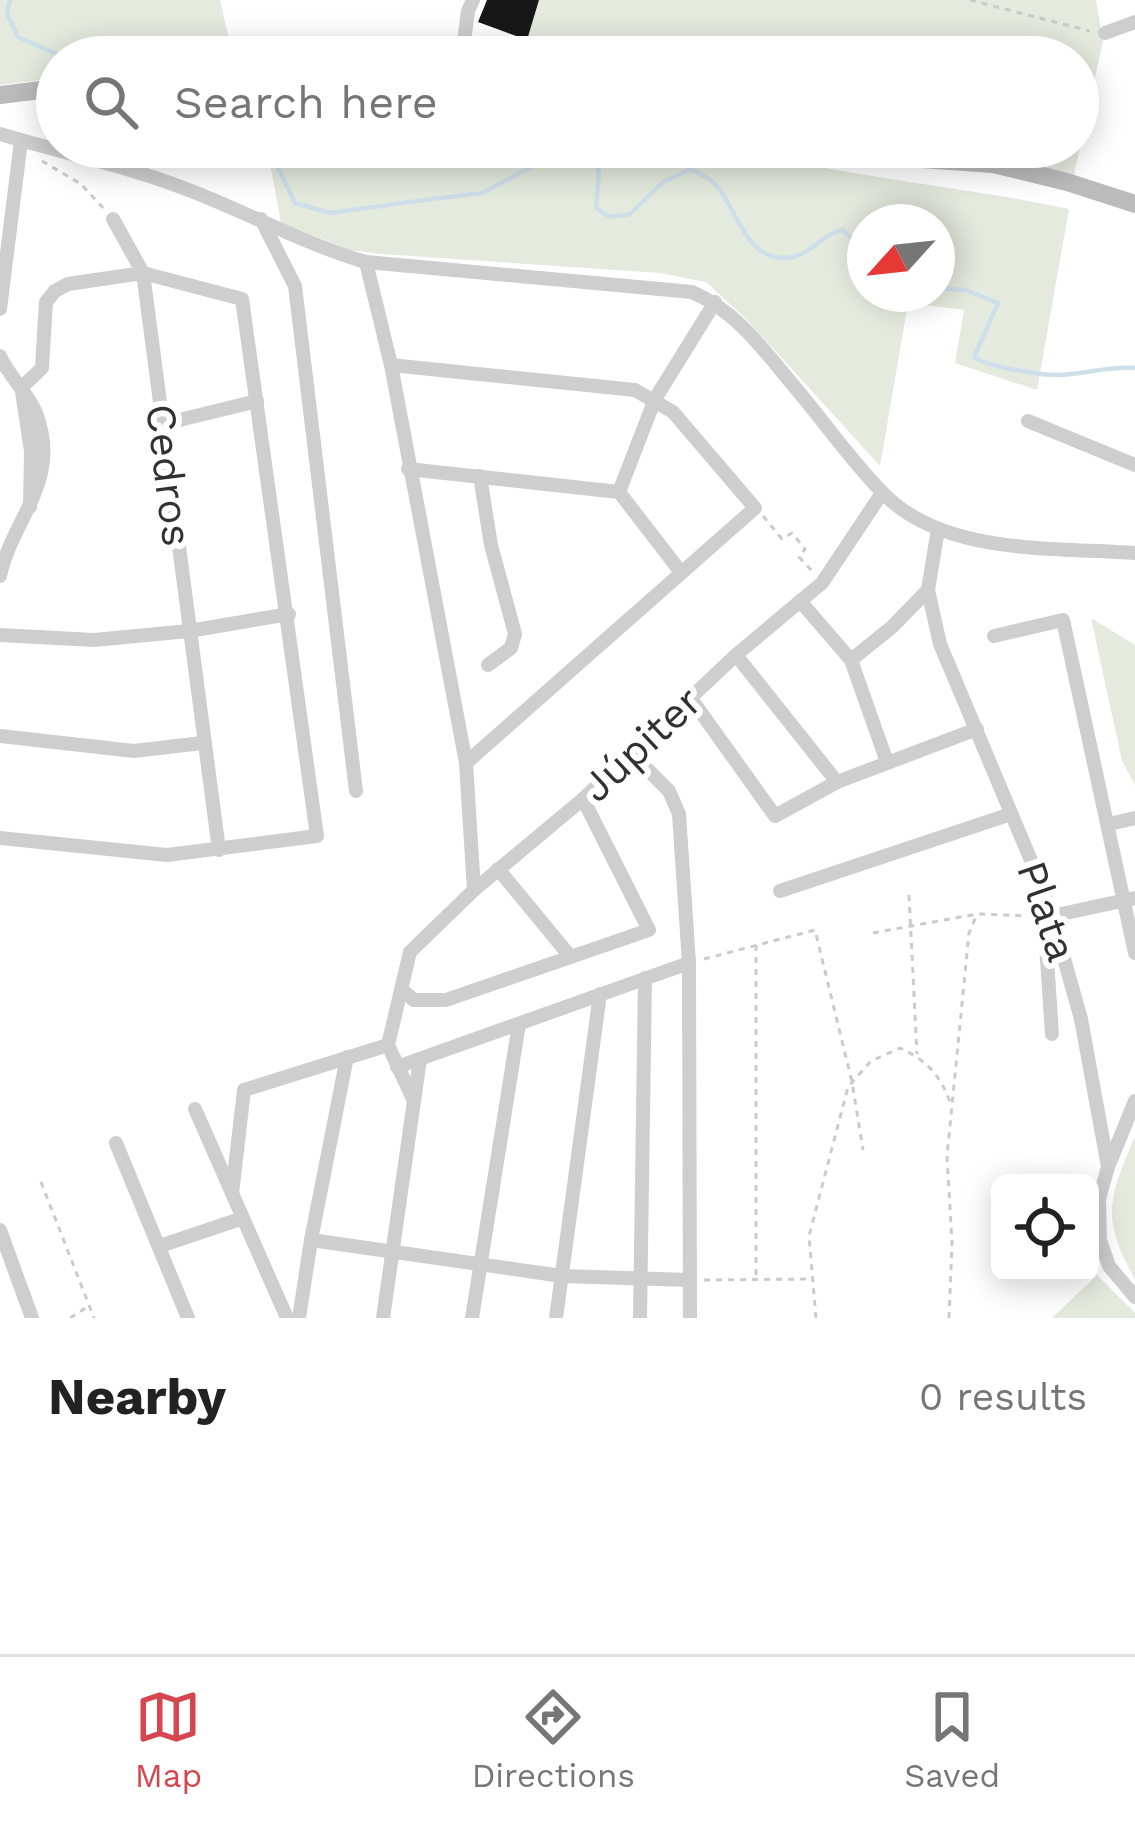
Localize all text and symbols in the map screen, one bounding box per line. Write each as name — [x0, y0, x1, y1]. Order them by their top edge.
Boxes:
search box — [36, 36, 1099, 168]
icon: search — [78, 69, 144, 135]
text: Search here — [174, 76, 438, 129]
north arrow — [847, 204, 955, 312]
street label: Cedros — [136, 401, 202, 549]
street label: Júpiter — [571, 676, 711, 812]
street label: Plata — [1007, 854, 1087, 968]
map controls — [991, 1174, 1099, 1282]
button: locate — [991, 1174, 1099, 1282]
text: Nearby — [48, 1367, 226, 1426]
text: 0 results — [919, 1374, 1087, 1419]
tab: Map — [135, 1684, 202, 1795]
tab: Directions — [472, 1684, 635, 1795]
tab: Saved — [904, 1684, 1000, 1795]

